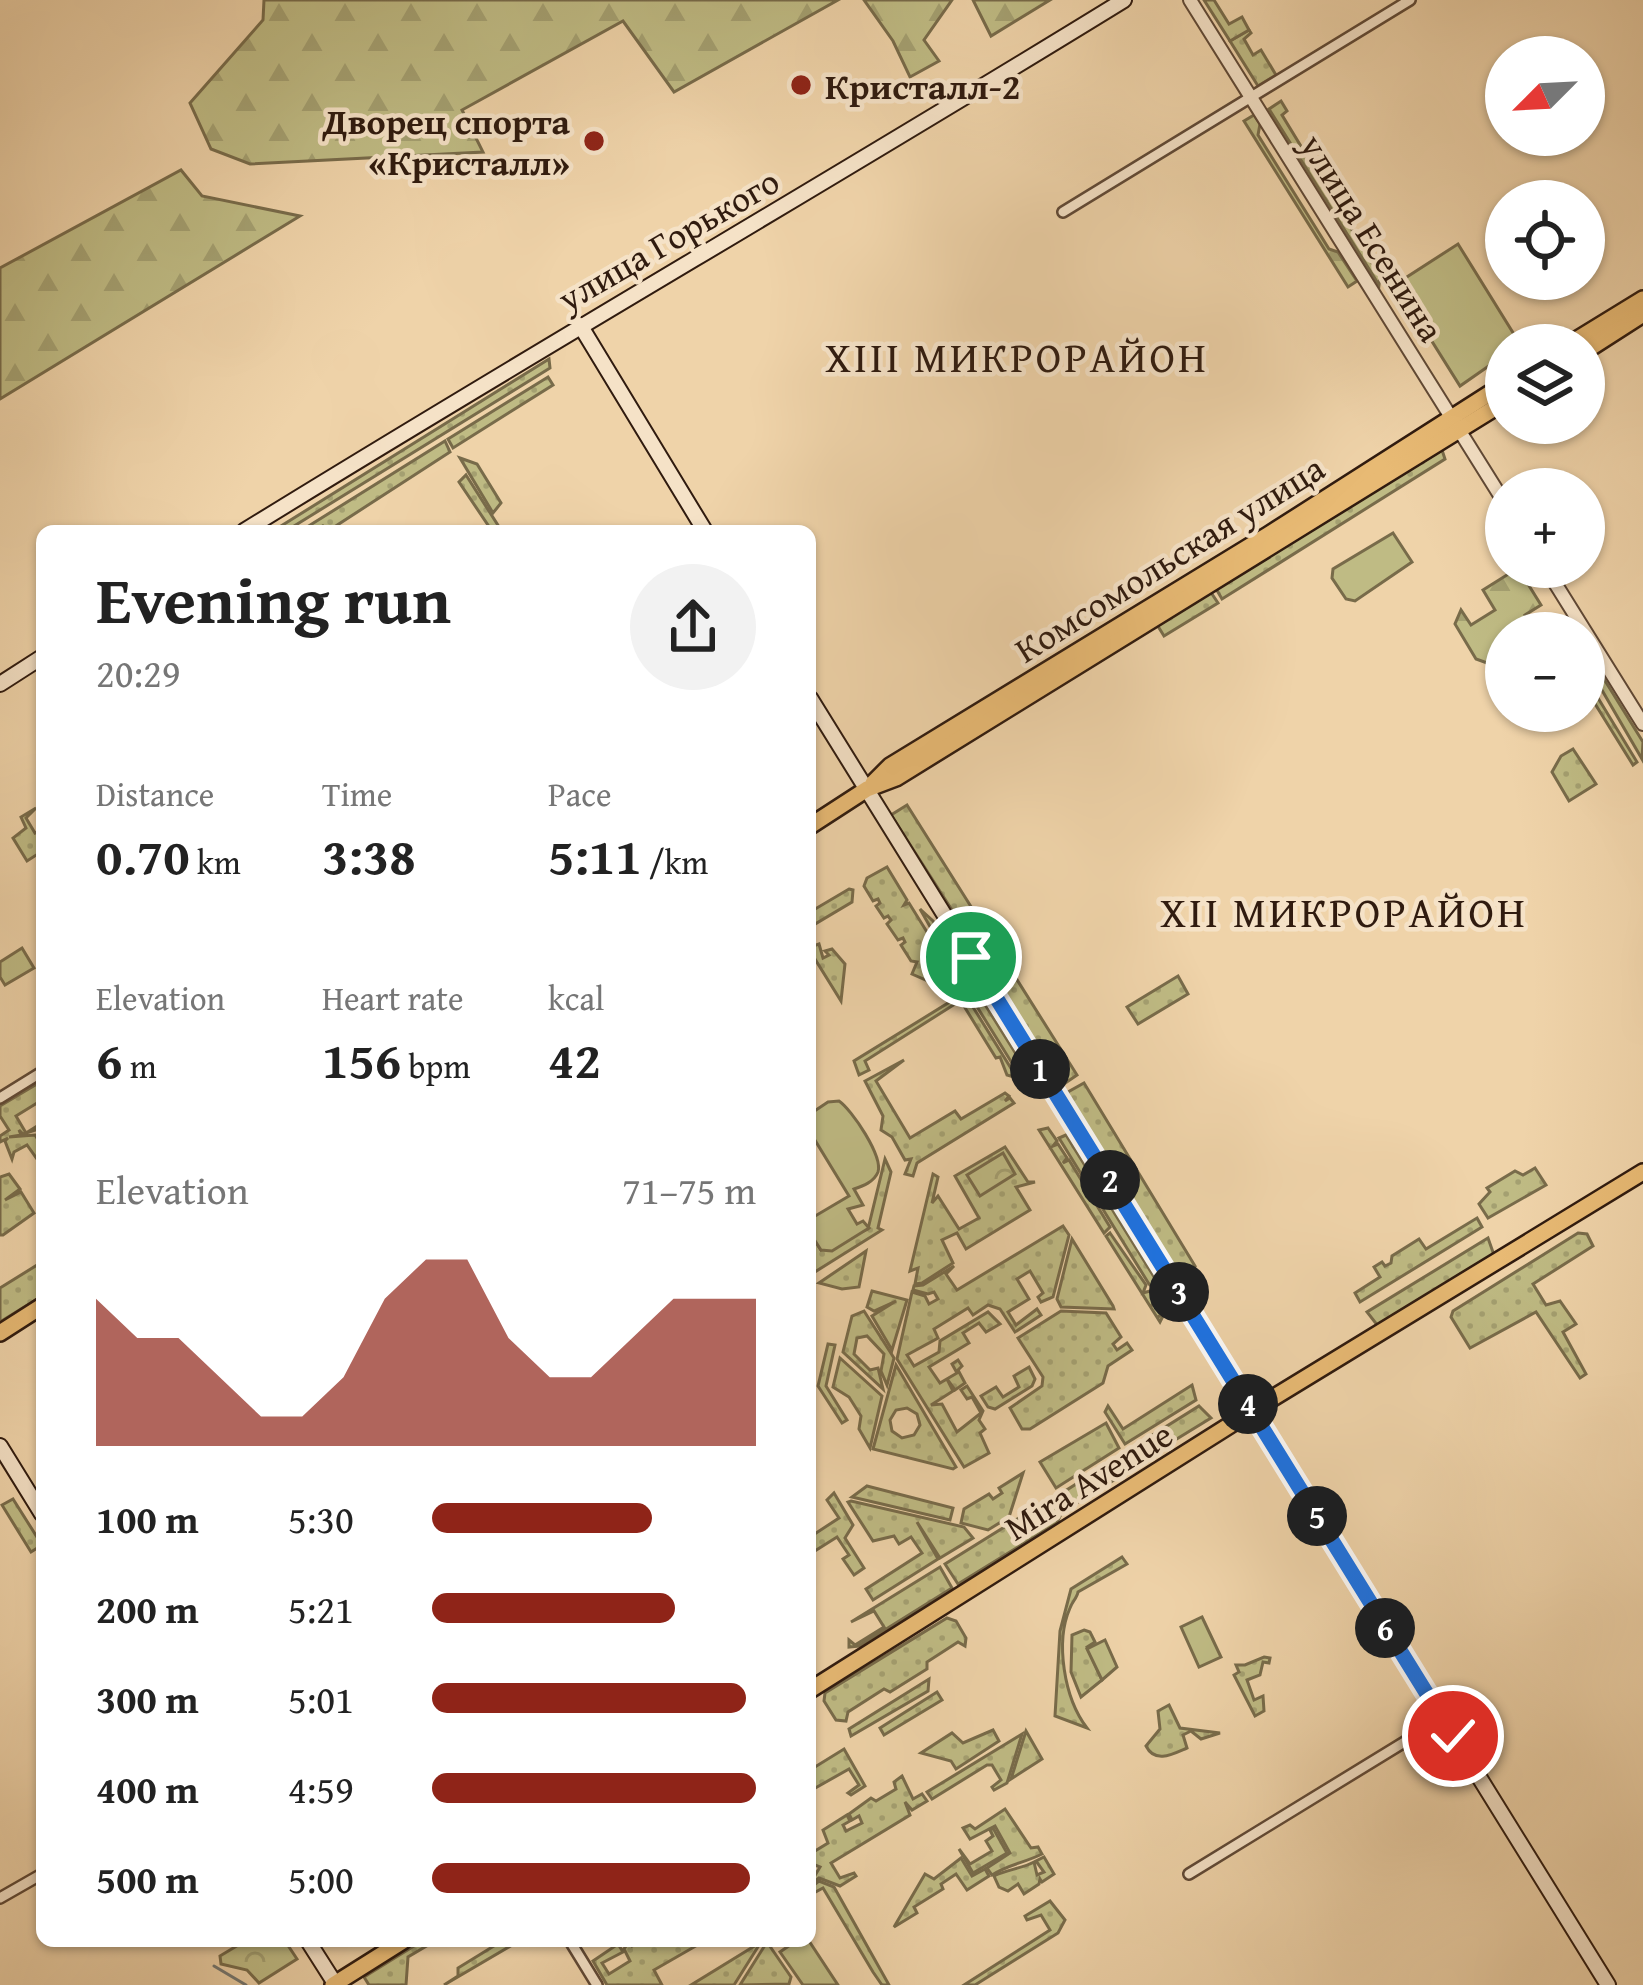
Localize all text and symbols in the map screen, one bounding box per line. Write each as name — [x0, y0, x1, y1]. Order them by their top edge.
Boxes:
north arrow — [1485, 36, 1605, 156]
map controls — [1485, 36, 1605, 732]
place label: Кристалл-2 — [825, 59, 1020, 112]
marker: Кристалл-2 — [788, 72, 814, 98]
place label: Дворец спорта «Кристалл» — [322, 94, 571, 188]
street label: улица Есенина — [1287, 122, 1458, 351]
marker: Дворец спорта «Кристалл» — [581, 128, 607, 154]
street label: улица Горького — [546, 154, 789, 324]
button: locate — [1485, 180, 1605, 300]
button: layers — [1485, 324, 1605, 444]
district label: XIII МИКРОРАЙОН — [825, 326, 1209, 387]
street label: Комсомольская улица — [1004, 441, 1334, 675]
button: + — [1485, 468, 1605, 588]
text: Evening run — [96, 550, 451, 647]
button: share — [630, 564, 756, 690]
button: − — [1485, 612, 1605, 732]
text: 20:29 — [96, 644, 181, 701]
text: Distance — [96, 770, 214, 818]
text: Time — [322, 770, 392, 818]
text: Pace — [548, 770, 611, 818]
text: 0.70 — [96, 818, 190, 893]
text: 3:38 — [322, 818, 416, 893]
text: 5:11 — [548, 818, 642, 893]
text: km — [190, 838, 241, 886]
text: /km — [642, 838, 708, 886]
district label: XII МИКРОРАЙОН — [1160, 881, 1528, 942]
pin — [920, 906, 1022, 1008]
icon: arrive — [938, 924, 1004, 990]
text: Elevation — [96, 974, 225, 1022]
text: Heart rate — [322, 974, 464, 1022]
text: kcal — [548, 974, 604, 1022]
text: 6 — [96, 1022, 122, 1097]
text: 156 — [322, 1022, 401, 1097]
text: 42 — [548, 1022, 601, 1097]
pin: 1 — [1010, 1039, 1070, 1099]
text: m — [122, 1042, 157, 1090]
text: bpm — [401, 1042, 470, 1090]
text: 1 — [1031, 1045, 1049, 1093]
pin: 2 — [1080, 1150, 1140, 1210]
text: 2 — [1101, 1156, 1119, 1204]
text: Elevation — [96, 1161, 249, 1218]
text: 71–75 m — [622, 1161, 756, 1218]
pin: 3 — [1149, 1262, 1209, 1322]
text: 3 — [1170, 1268, 1188, 1316]
pin: 4 — [1218, 1374, 1278, 1434]
text: 4 — [1239, 1380, 1257, 1428]
street label: Mira Avenue — [994, 1407, 1182, 1553]
pin: 5 — [1287, 1486, 1347, 1546]
text: 100 m — [96, 1490, 199, 1547]
text: 5:30 — [288, 1490, 354, 1547]
text: 5 — [1308, 1492, 1326, 1540]
text: 200 m — [96, 1580, 199, 1637]
text: 5:21 — [288, 1580, 354, 1637]
pin: 6 — [1355, 1598, 1415, 1658]
text: 6 — [1376, 1604, 1394, 1652]
text: 300 m — [96, 1670, 199, 1727]
text: 5:01 — [288, 1670, 354, 1727]
pin — [1402, 1685, 1504, 1787]
icon: check — [1420, 1703, 1486, 1769]
text: 400 m — [96, 1760, 199, 1817]
text: 4:59 — [288, 1760, 354, 1817]
text: 500 m — [96, 1850, 199, 1907]
text: 5:00 — [288, 1850, 354, 1907]

